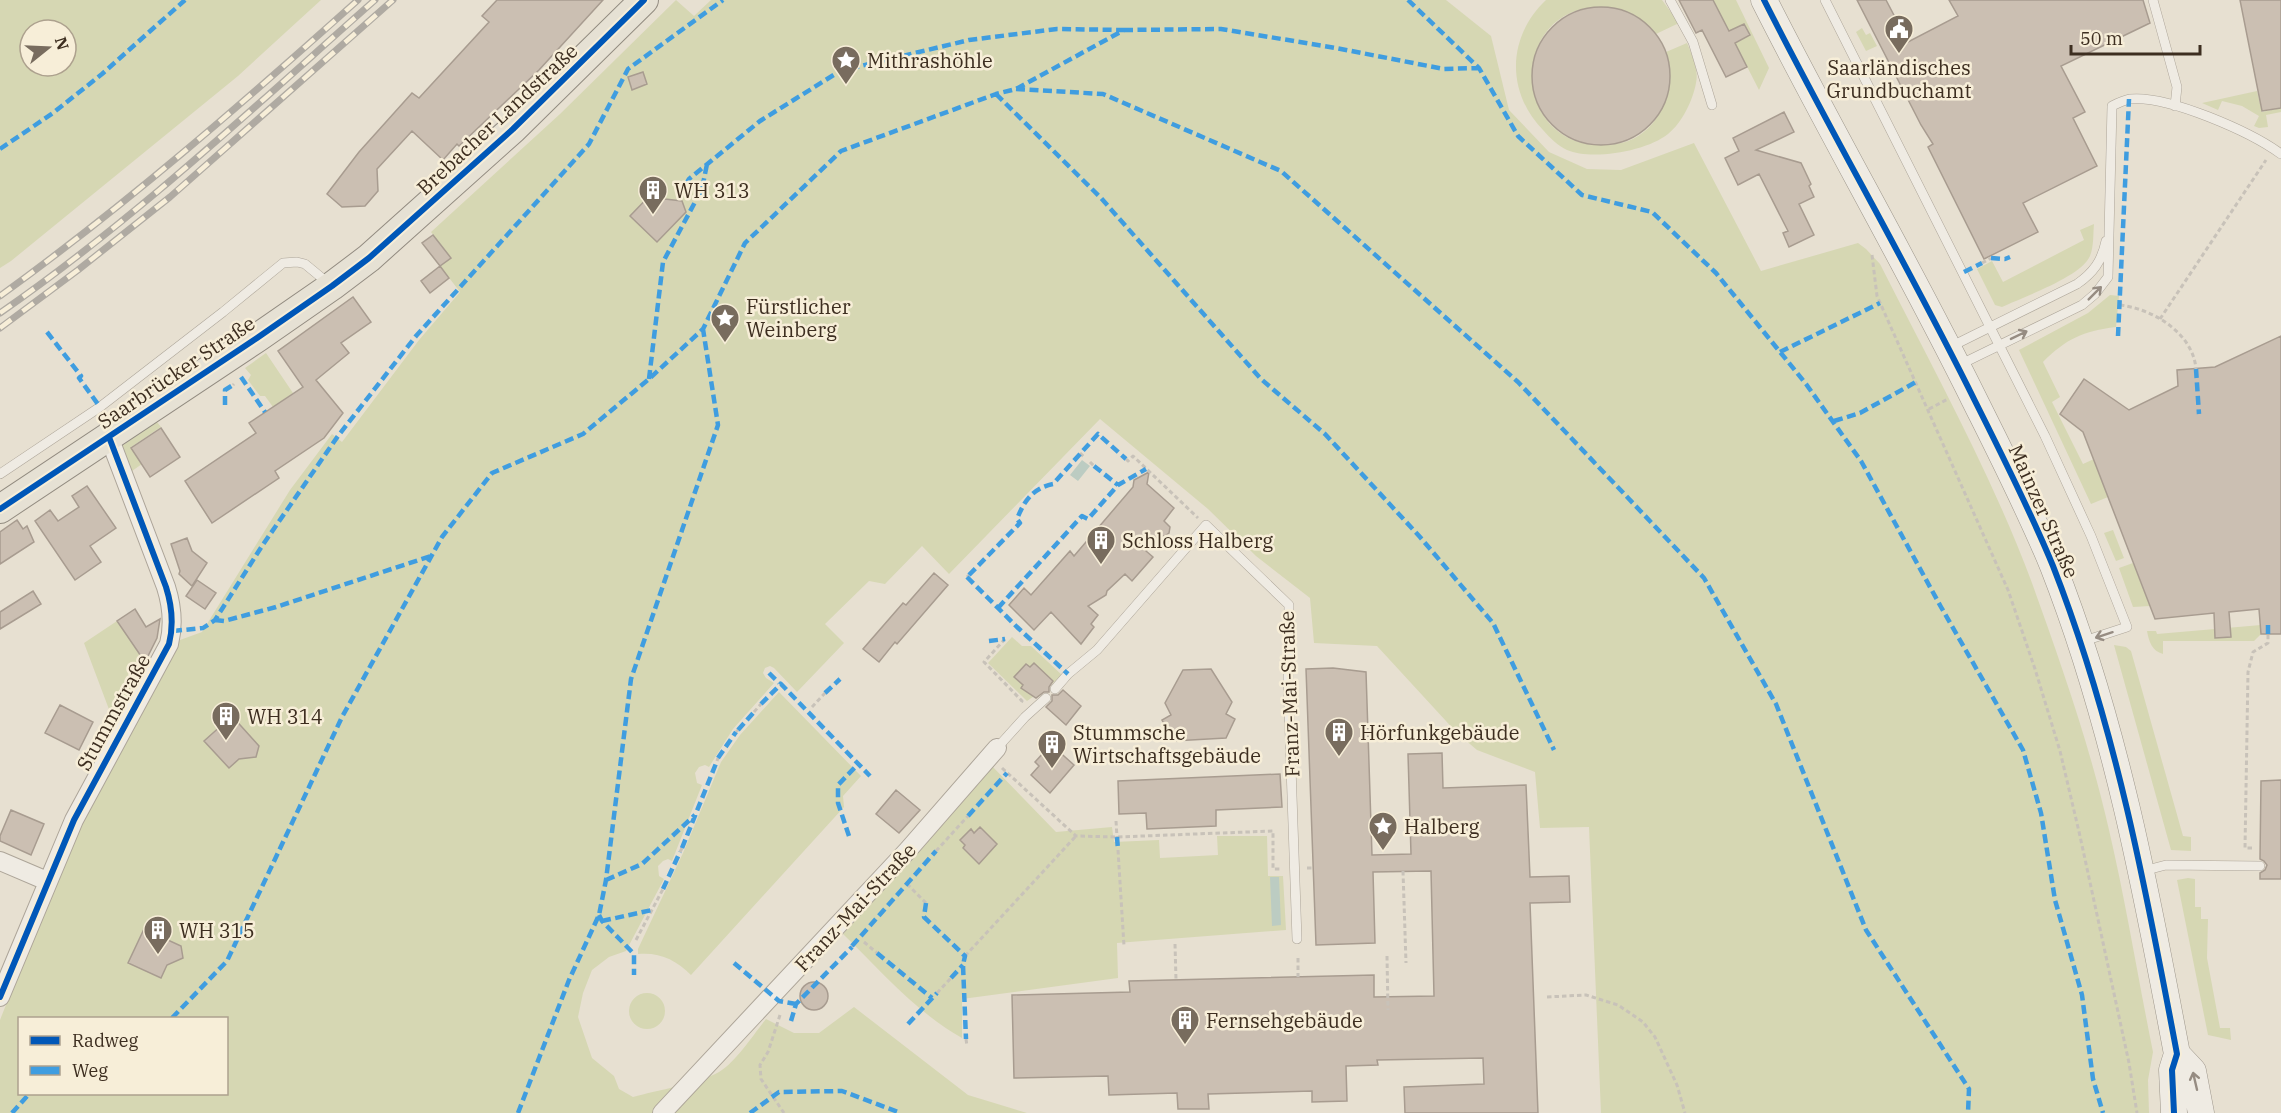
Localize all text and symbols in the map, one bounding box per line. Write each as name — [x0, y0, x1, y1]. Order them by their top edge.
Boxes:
public building icon: Saarländisches Grundbuchamt — [1883, 13, 1915, 55]
north arrow — [18, 18, 78, 78]
scale bar — [2071, 18, 2200, 56]
text: 50 m — [2080, 27, 2123, 50]
text: N — [51, 34, 74, 52]
street label: Brebacher Landstraße — [411, 37, 583, 201]
place icon: Mithrashöhle — [830, 44, 862, 86]
place label: Mithrashöhle — [867, 47, 993, 74]
place label: Saarländisches Grundbuchamt — [1826, 54, 1972, 104]
building icon: WH 313 — [637, 174, 669, 216]
place label: WH 313 — [674, 177, 750, 204]
one-way arrow — [2087, 285, 2102, 300]
place label: Fürstlicher Weinberg — [746, 293, 851, 343]
place icon: Fürstlicher Weinberg — [709, 302, 741, 344]
street label: Saarbrücker Straße — [92, 309, 260, 435]
one-way arrow — [2009, 329, 2027, 341]
street label: Mainzer Straße — [2002, 440, 2086, 582]
building icon: Schloss Halberg — [1085, 524, 1117, 566]
place label: Schloss Halberg — [1122, 527, 1273, 554]
street label: Franz-Mai-Straße — [1273, 610, 1305, 778]
one-way arrow — [2095, 630, 2114, 641]
street label: Stummstraße — [70, 649, 156, 775]
building icon: WH 314 — [210, 700, 242, 742]
place label: WH 314 — [247, 703, 323, 730]
building icon: Hörfunkgebäude — [1323, 716, 1355, 758]
place label: Stummsche Wirtschaftsgebäude — [1073, 719, 1261, 769]
place label: Hörfunkgebäude — [1360, 719, 1519, 746]
building icon: Stummsche Wirtschaftsgebäude — [1036, 728, 1068, 770]
place icon: Halberg — [1367, 810, 1399, 852]
place label: Halberg — [1404, 813, 1479, 840]
street label: Franz-Mai-Straße — [788, 837, 922, 977]
building icon: WH 315 — [142, 914, 174, 956]
place label: WH 315 — [179, 917, 255, 944]
building icon: Fernsehgebäude — [1169, 1004, 1201, 1046]
place label: Fernsehgebäude — [1206, 1007, 1363, 1034]
legend — [18, 1017, 228, 1095]
text: Radweg — [72, 1029, 138, 1052]
text: Weg — [72, 1059, 108, 1082]
one-way arrow — [2188, 1072, 2200, 1091]

